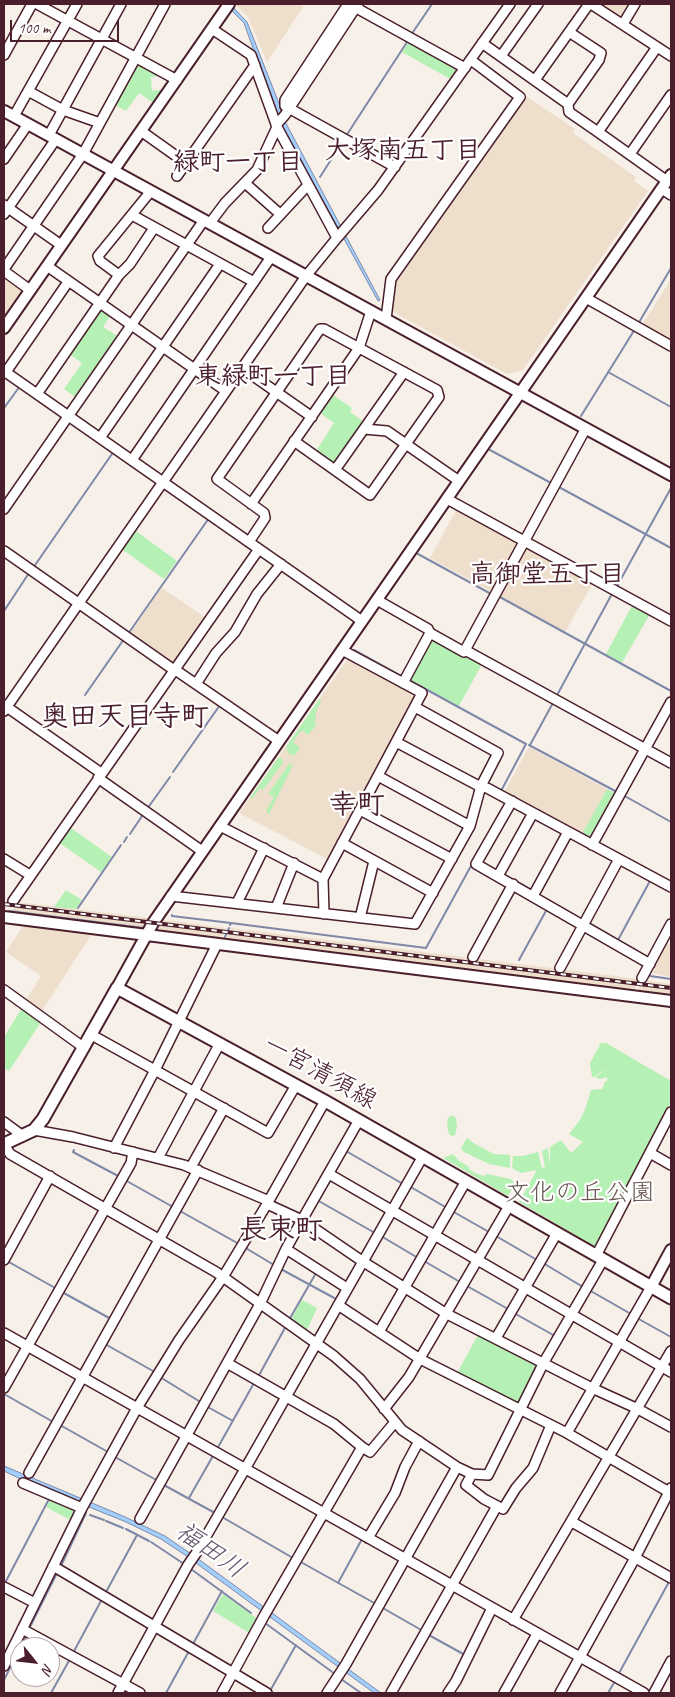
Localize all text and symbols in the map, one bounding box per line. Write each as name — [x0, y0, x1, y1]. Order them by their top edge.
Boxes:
scale bar — [12, 10, 121, 42]
text: 100 m — [18, 19, 50, 38]
district label: 大塚南五丁目 — [325, 135, 481, 167]
district label: 緑町一丁目 — [173, 147, 303, 179]
district label: 東緑町一丁目 — [195, 361, 351, 393]
district label: 高御堂五丁目 — [469, 559, 625, 591]
district label: 奥田天目寺町 — [41, 701, 209, 735]
district label: 幸町 — [329, 789, 385, 823]
street label: 一宮清須線 — [258, 1030, 382, 1116]
park label: 文化の丘公園 — [505, 1178, 655, 1208]
district label: 長束町 — [239, 1214, 323, 1248]
water label: 福田川 — [169, 1516, 251, 1586]
north arrow — [10, 1637, 60, 1687]
text: N — [38, 1661, 57, 1677]

